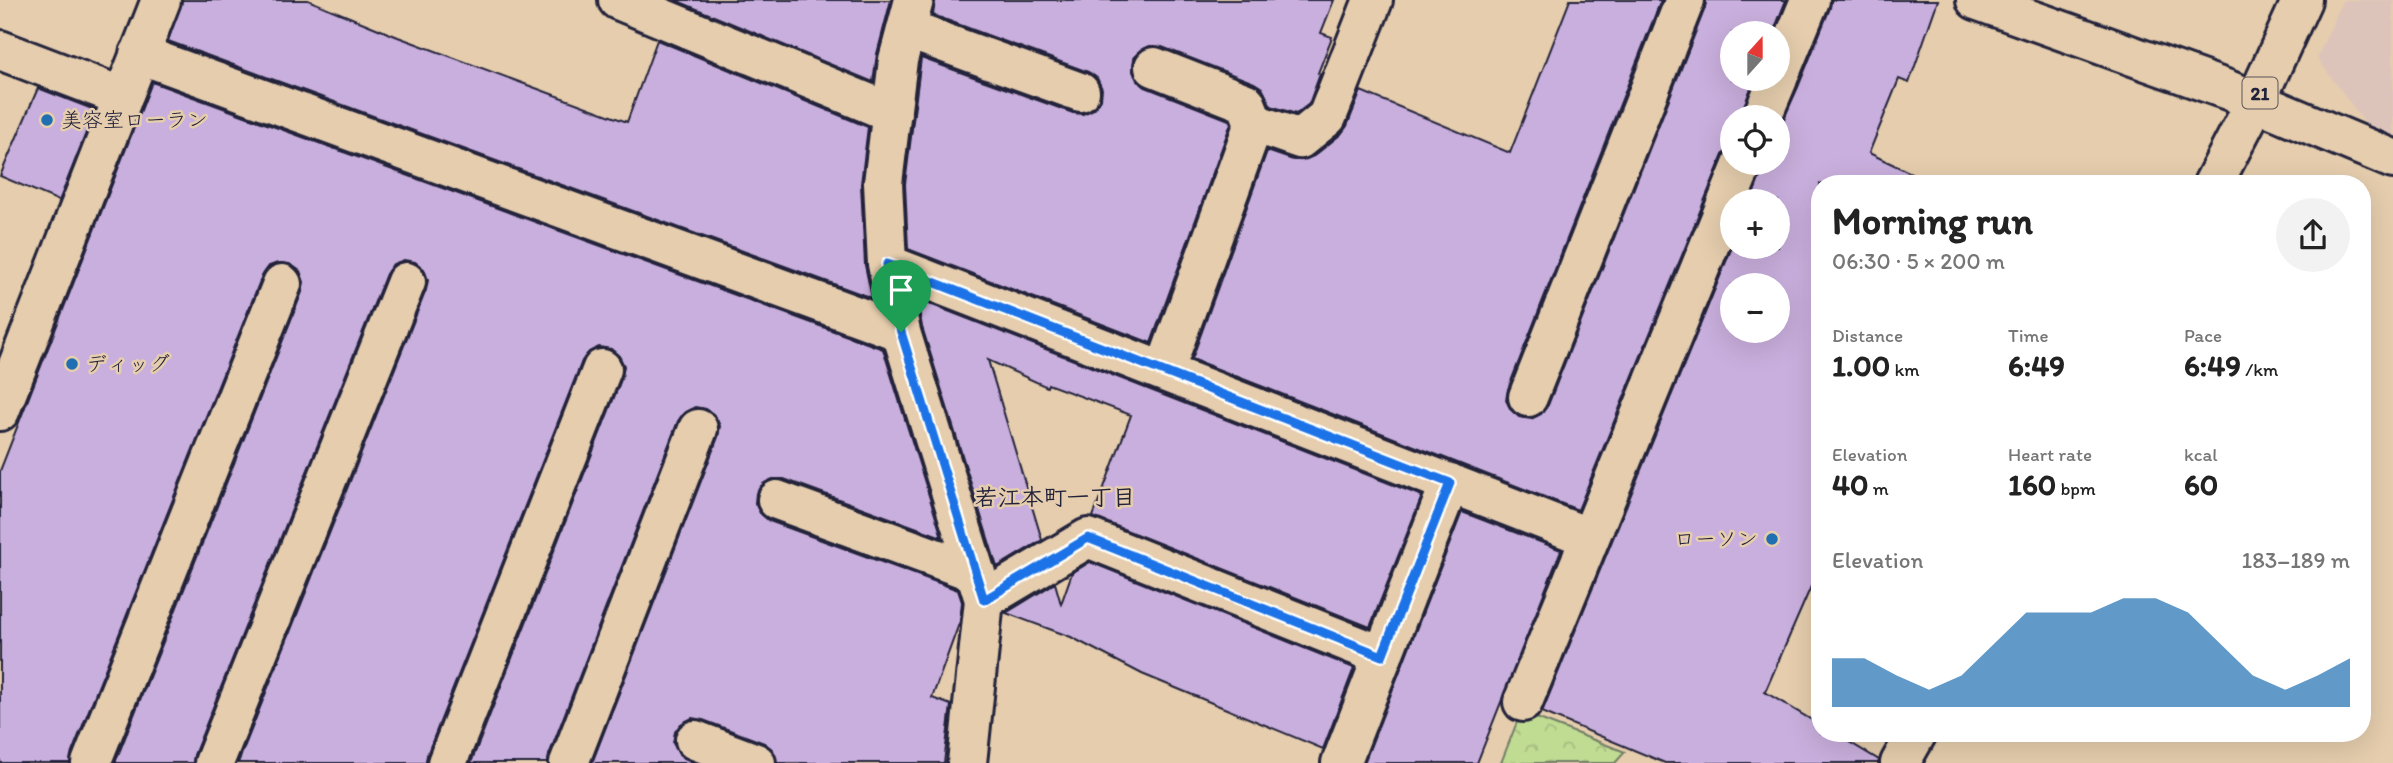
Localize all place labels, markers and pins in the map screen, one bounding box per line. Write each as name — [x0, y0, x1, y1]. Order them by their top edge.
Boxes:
place label: 美容室ローラン — [61, 107, 208, 132]
marker: 美容室ローラン — [39, 112, 55, 128]
pin — [871, 260, 931, 332]
place label: ディッグ — [86, 351, 170, 376]
marker: ディッグ — [64, 356, 80, 372]
place label: ローソン — [1674, 526, 1758, 551]
marker: ローソン — [1764, 531, 1780, 547]

